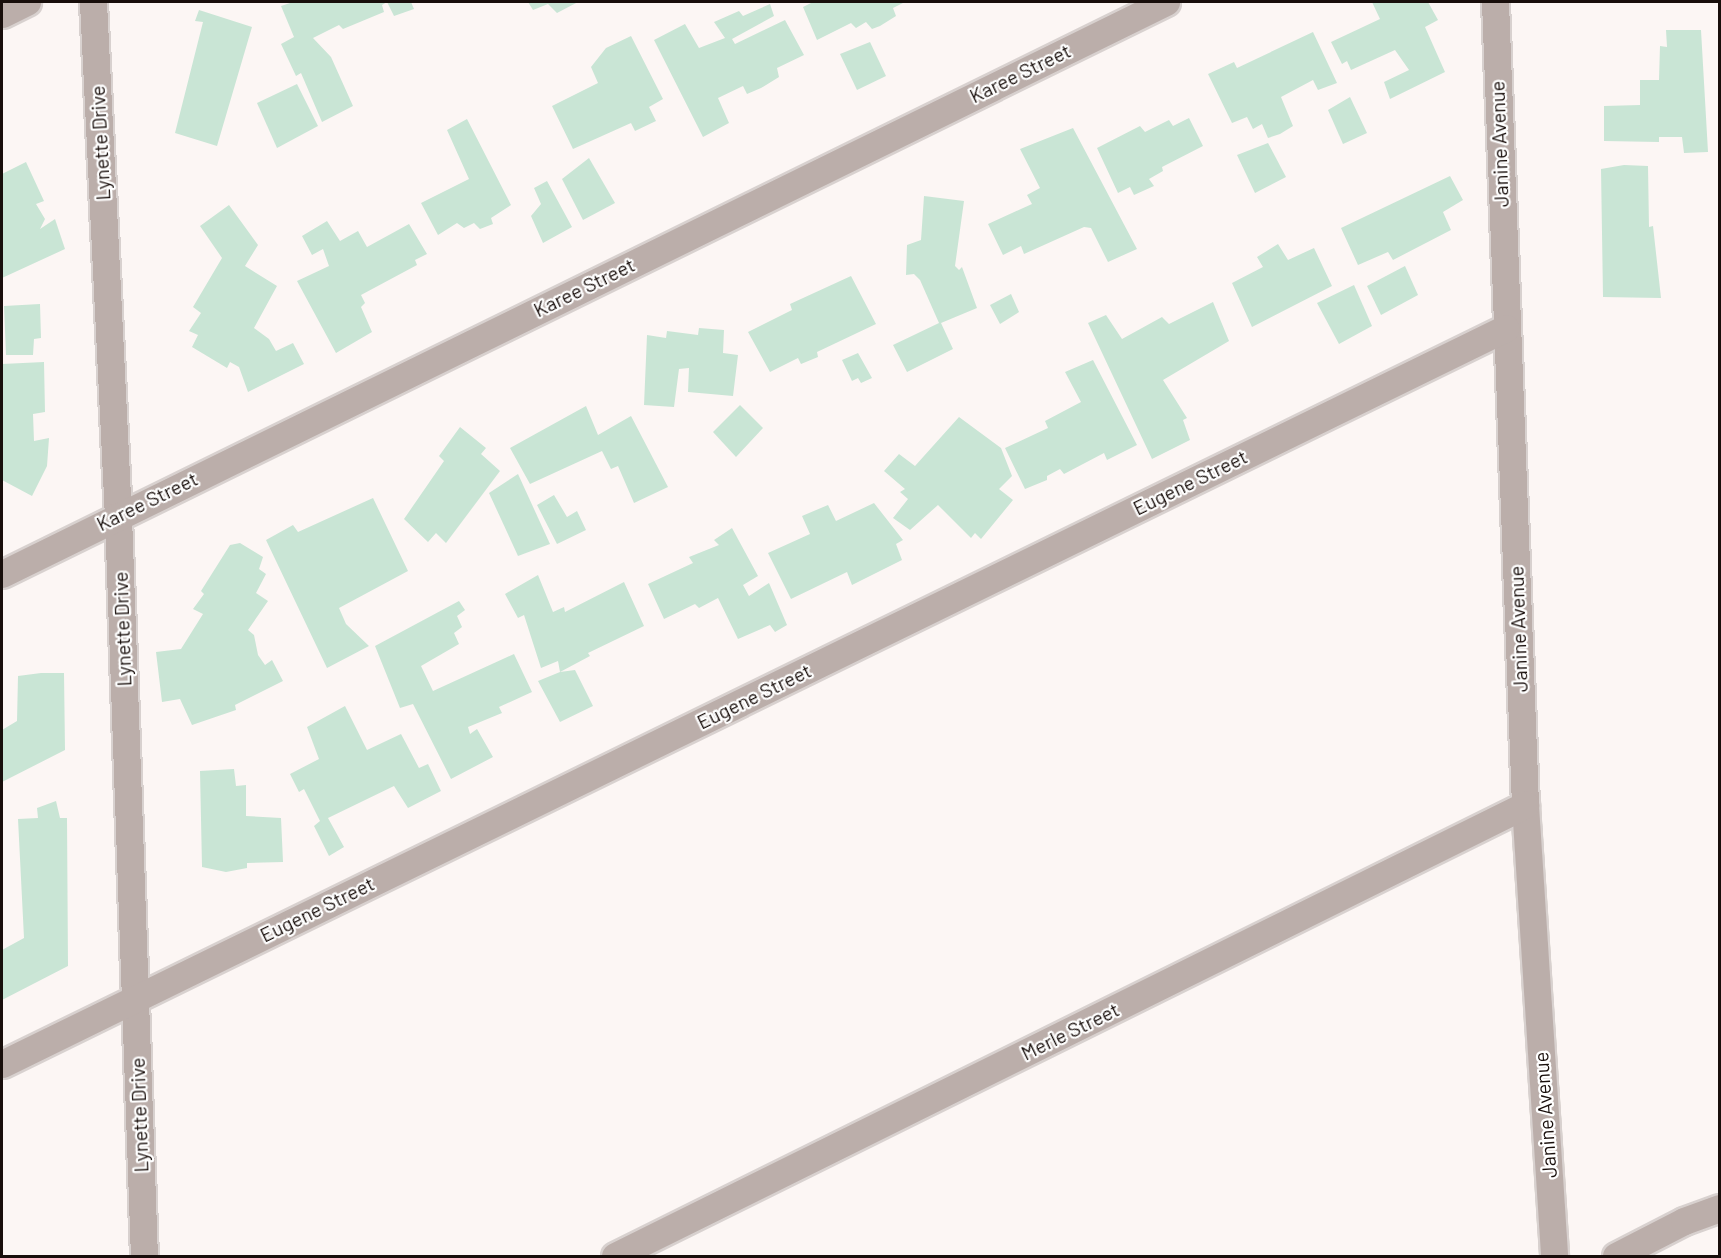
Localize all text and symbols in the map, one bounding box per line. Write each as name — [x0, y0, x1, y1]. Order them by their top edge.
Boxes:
street label: Karee Street — [966, 38, 1074, 108]
street label: Janine Avenue — [1485, 80, 1513, 208]
street label: Lynette Drive — [85, 85, 115, 201]
street label: Karee Street — [530, 252, 638, 322]
street label: Eugene Street — [1129, 444, 1251, 520]
street label: Karee Street — [93, 466, 201, 536]
street label: Janine Avenue — [1504, 565, 1532, 693]
street label: Lynette Drive — [108, 571, 136, 687]
street label: Eugene Street — [693, 658, 815, 734]
street label: Eugene Street — [256, 871, 378, 947]
street label: Merle Street — [1017, 997, 1123, 1065]
street label: Janine Avenue — [1529, 1051, 1561, 1179]
street label: Lynette Drive — [125, 1057, 153, 1173]

